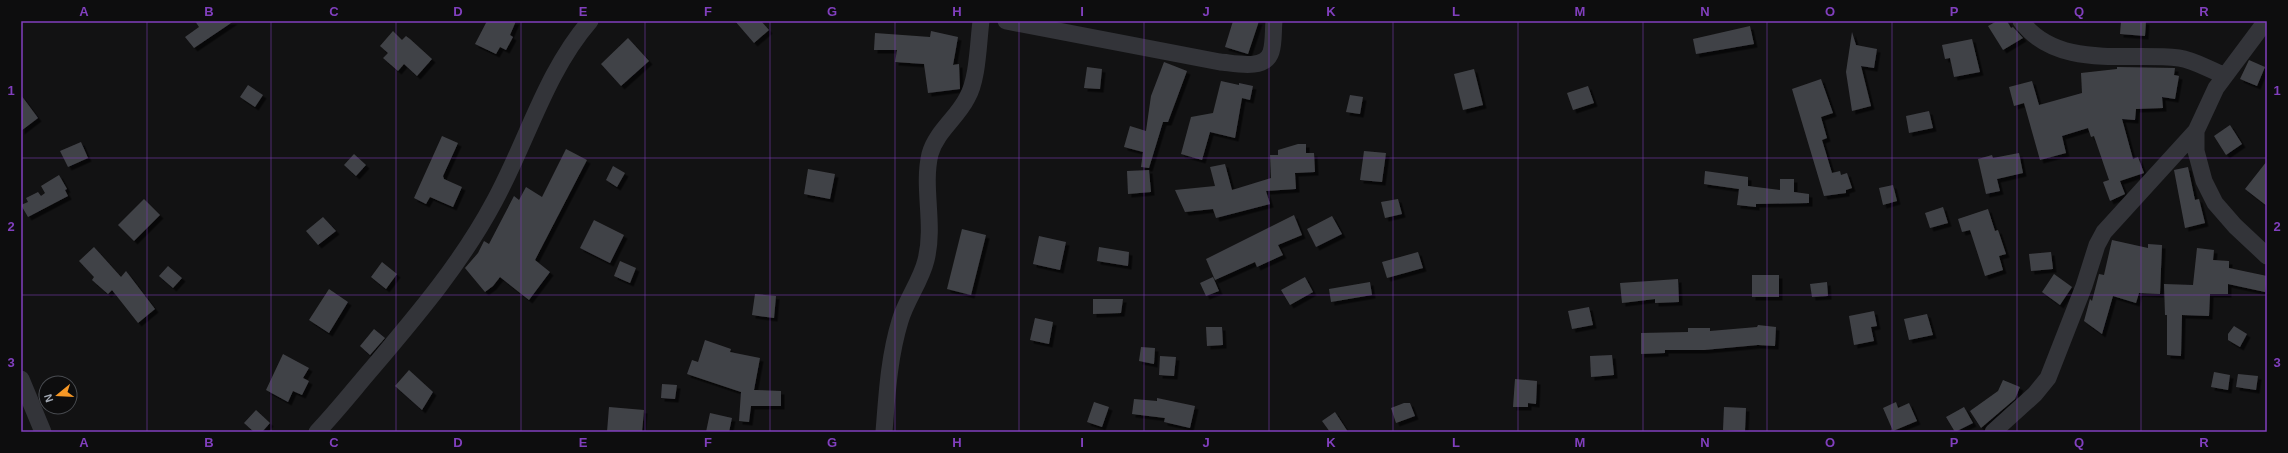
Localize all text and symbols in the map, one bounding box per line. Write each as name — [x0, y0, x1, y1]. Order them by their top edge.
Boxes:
text: A — [79, 4, 89, 19]
text: B — [204, 4, 214, 19]
text: C — [329, 4, 339, 19]
text: D — [453, 4, 463, 19]
text: E — [579, 4, 588, 19]
text: F — [704, 4, 712, 19]
text: G — [827, 4, 837, 19]
text: H — [952, 4, 962, 19]
text: I — [1080, 4, 1084, 19]
text: J — [1202, 4, 1210, 19]
text: K — [1326, 4, 1336, 19]
text: L — [1452, 4, 1460, 19]
text: M — [1575, 4, 1585, 19]
text: N — [1700, 4, 1710, 19]
text: O — [1825, 4, 1835, 19]
text: P — [1950, 4, 1959, 19]
text: Q — [2074, 4, 2084, 19]
text: R — [2199, 4, 2209, 19]
text: 1 — [7, 83, 15, 98]
text: 1 — [2273, 83, 2281, 98]
text: 2 — [7, 219, 15, 234]
text: 2 — [2273, 219, 2281, 234]
text: 3 — [7, 355, 15, 370]
text: 3 — [2273, 355, 2281, 370]
north arrow — [38, 375, 78, 415]
text: N — [42, 392, 55, 404]
text: A — [79, 435, 89, 450]
text: B — [204, 435, 214, 450]
text: C — [329, 435, 339, 450]
text: D — [453, 435, 463, 450]
text: E — [579, 435, 588, 450]
text: F — [704, 435, 712, 450]
text: G — [827, 435, 837, 450]
text: H — [952, 435, 962, 450]
text: I — [1080, 435, 1084, 450]
text: J — [1202, 435, 1210, 450]
text: K — [1326, 435, 1336, 450]
text: L — [1452, 435, 1460, 450]
text: M — [1575, 435, 1585, 450]
text: N — [1700, 435, 1710, 450]
text: O — [1825, 435, 1835, 450]
text: P — [1950, 435, 1959, 450]
text: Q — [2074, 435, 2084, 450]
text: R — [2199, 435, 2209, 450]

